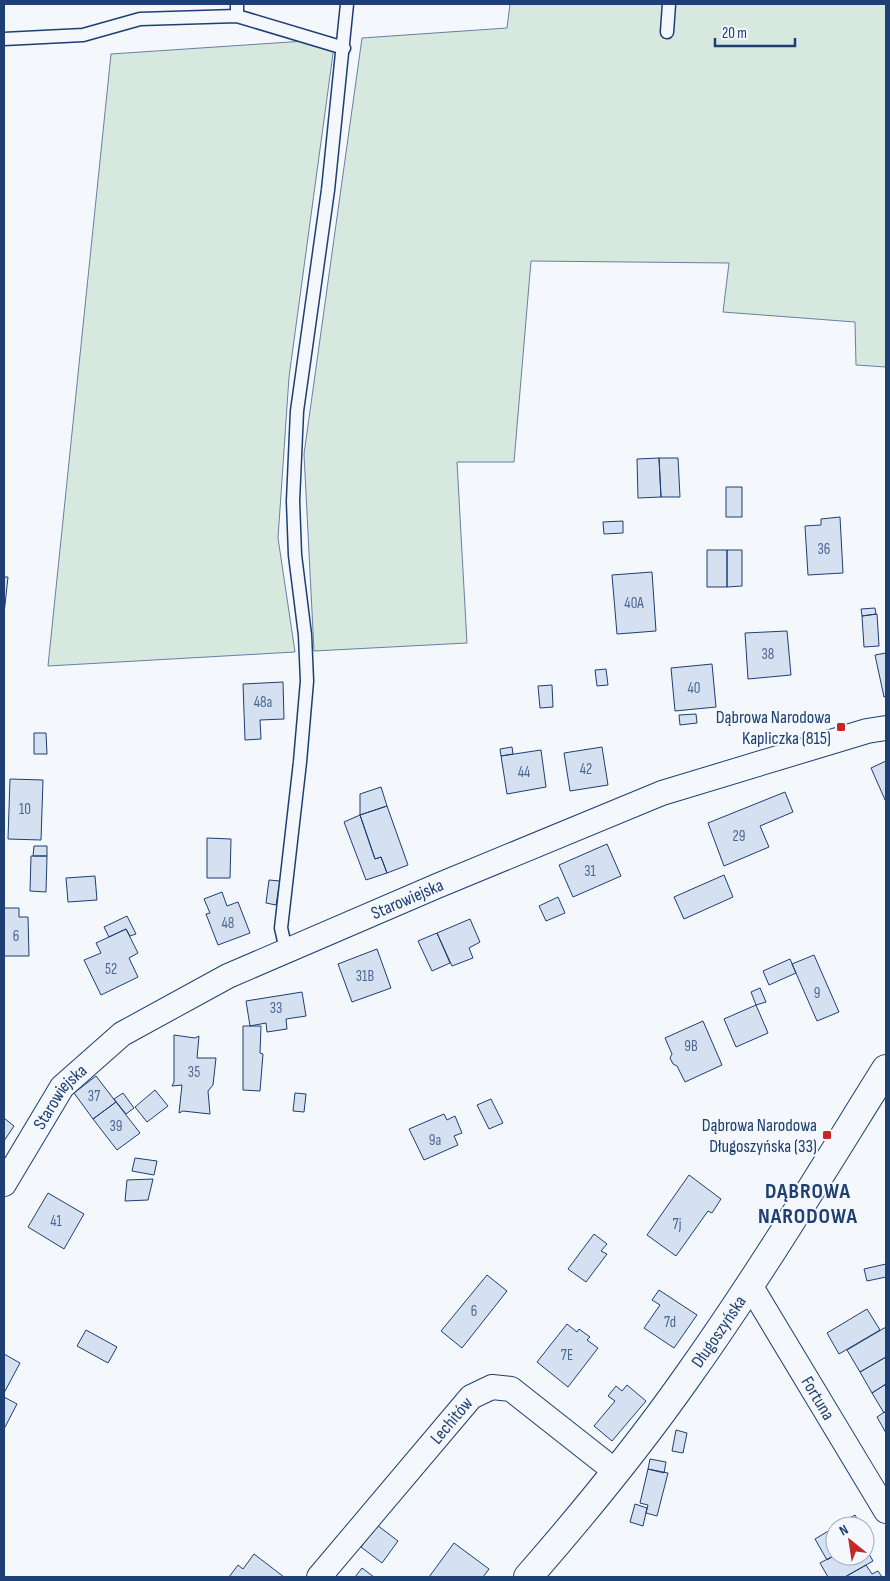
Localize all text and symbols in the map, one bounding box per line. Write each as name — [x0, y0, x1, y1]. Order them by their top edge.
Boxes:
scale bar — [715, 15, 795, 47]
text: 20 m — [722, 24, 747, 43]
house number: 36 — [818, 540, 830, 559]
house number: 40A — [624, 594, 644, 613]
house number: 38 — [762, 645, 774, 664]
house number: 40 — [688, 679, 700, 698]
house number: 48a — [254, 693, 273, 712]
place label: Dąbrowa Narodowa Kapliczka (815) — [716, 707, 831, 749]
marker: Dąbrowa Narodowa Kapliczka (815) — [835, 721, 847, 733]
house number: 42 — [580, 760, 592, 779]
house number: 44 — [518, 763, 530, 782]
house number: 10 — [19, 800, 31, 819]
house number: 29 — [733, 827, 745, 846]
house number: 31 — [584, 862, 597, 881]
street label: Starowiejska — [368, 875, 447, 924]
house number: 48 — [222, 914, 234, 933]
house number: 6 — [13, 927, 19, 946]
house number: 52 — [105, 960, 117, 979]
house number: 31B — [356, 967, 374, 986]
house number: 9 — [814, 984, 820, 1003]
house number: 33 — [270, 999, 282, 1018]
house number: 9B — [684, 1037, 698, 1056]
street label: Starowiejska — [29, 1060, 91, 1133]
house number: 35 — [188, 1063, 200, 1082]
house number: 37 — [88, 1087, 100, 1106]
place label: Dąbrowa Narodowa Długoszyńska (33) — [702, 1115, 817, 1157]
house number: 39 — [110, 1117, 122, 1136]
marker: Dąbrowa Narodowa Długoszyńska (33) — [821, 1129, 833, 1141]
house number: 9a — [429, 1131, 441, 1150]
district label: DĄBROWA NARODOWA — [758, 1178, 858, 1230]
house number: 41 — [50, 1212, 63, 1231]
house number: 7j — [673, 1215, 682, 1234]
street label: Długoszyńska — [687, 1292, 751, 1372]
house number: 6 — [471, 1302, 477, 1321]
house number: 7d — [664, 1313, 676, 1332]
house number: 7E — [561, 1346, 573, 1365]
street label: Fortuna — [796, 1373, 839, 1424]
street label: Lechitów — [426, 1393, 477, 1448]
north arrow — [825, 1516, 875, 1566]
text: N — [836, 1521, 851, 1539]

